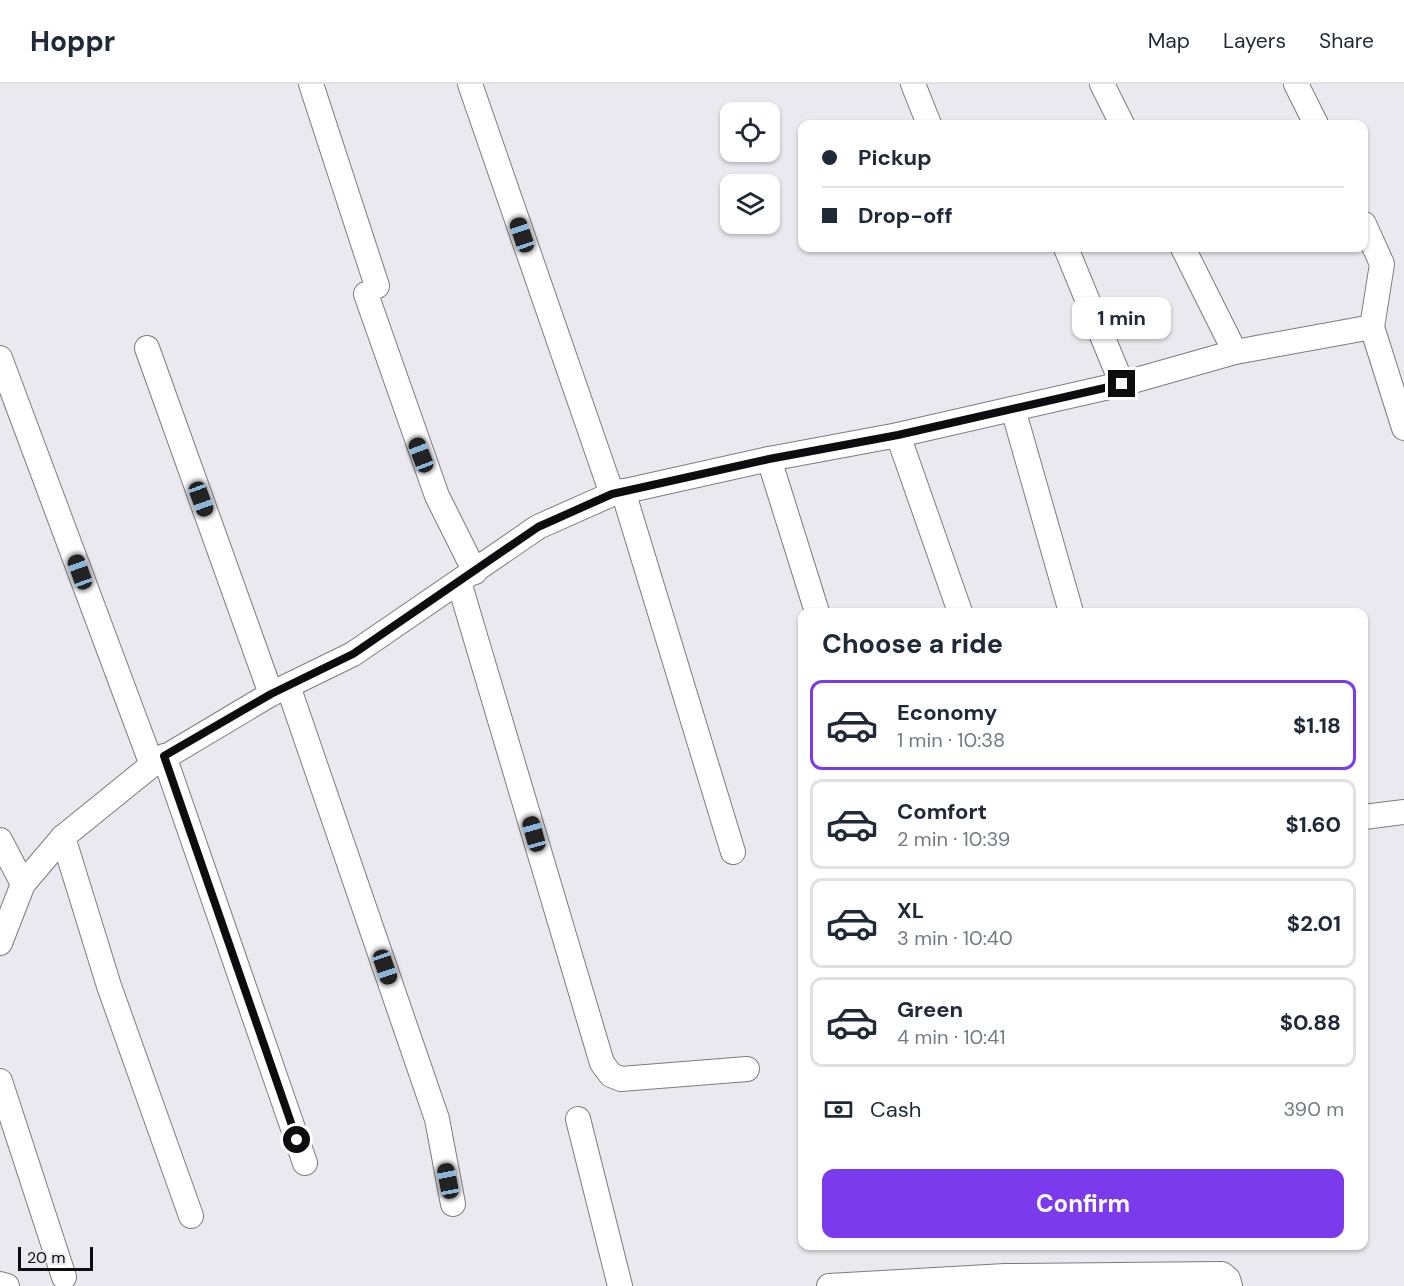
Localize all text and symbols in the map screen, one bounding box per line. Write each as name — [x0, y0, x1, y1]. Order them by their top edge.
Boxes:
text: Hoppr — [30, 23, 115, 60]
text: Map — [1148, 27, 1190, 55]
text: Layers — [1223, 27, 1286, 55]
text: Share — [1319, 27, 1374, 55]
map controls — [720, 102, 780, 234]
button: locate — [720, 102, 780, 162]
text: Pickup — [858, 143, 932, 172]
button: layers — [720, 174, 780, 234]
text: Drop-off — [858, 201, 953, 230]
car — [508, 215, 536, 255]
callout: 1 min — [1072, 297, 1172, 339]
text: 1 min — [1097, 305, 1146, 331]
route end — [1108, 370, 1135, 397]
car — [406, 435, 436, 475]
car — [186, 479, 216, 519]
car — [65, 552, 95, 592]
text: Choose a ride — [822, 626, 1003, 661]
icon: car — [825, 698, 879, 752]
text: Economy — [897, 698, 997, 727]
text: $1.18 — [1293, 711, 1341, 740]
text: 1 min · 10:38 — [897, 727, 1005, 753]
icon: car — [825, 797, 879, 851]
text: Comfort — [897, 797, 987, 826]
text: $1.60 — [1285, 810, 1341, 839]
car — [520, 814, 548, 854]
text: 2 min · 10:39 — [897, 826, 1010, 852]
icon: car — [825, 896, 879, 950]
text: XL — [897, 896, 924, 925]
text: $2.01 — [1287, 909, 1341, 938]
text: 3 min · 10:40 — [897, 925, 1013, 951]
car — [371, 947, 399, 987]
icon: car — [825, 995, 879, 1049]
text: Green — [897, 995, 963, 1024]
text: $0.88 — [1280, 1008, 1341, 1037]
text: 4 min · 10:41 — [897, 1024, 1006, 1050]
icon: cash — [822, 1093, 855, 1126]
text: Cash — [870, 1095, 921, 1124]
text: 390 m — [1283, 1096, 1344, 1122]
route start — [283, 1126, 310, 1153]
car — [436, 1162, 460, 1200]
button: Confirm — [822, 1169, 1344, 1238]
scale bar — [18, 1244, 93, 1272]
text: 20 m — [27, 1247, 66, 1268]

